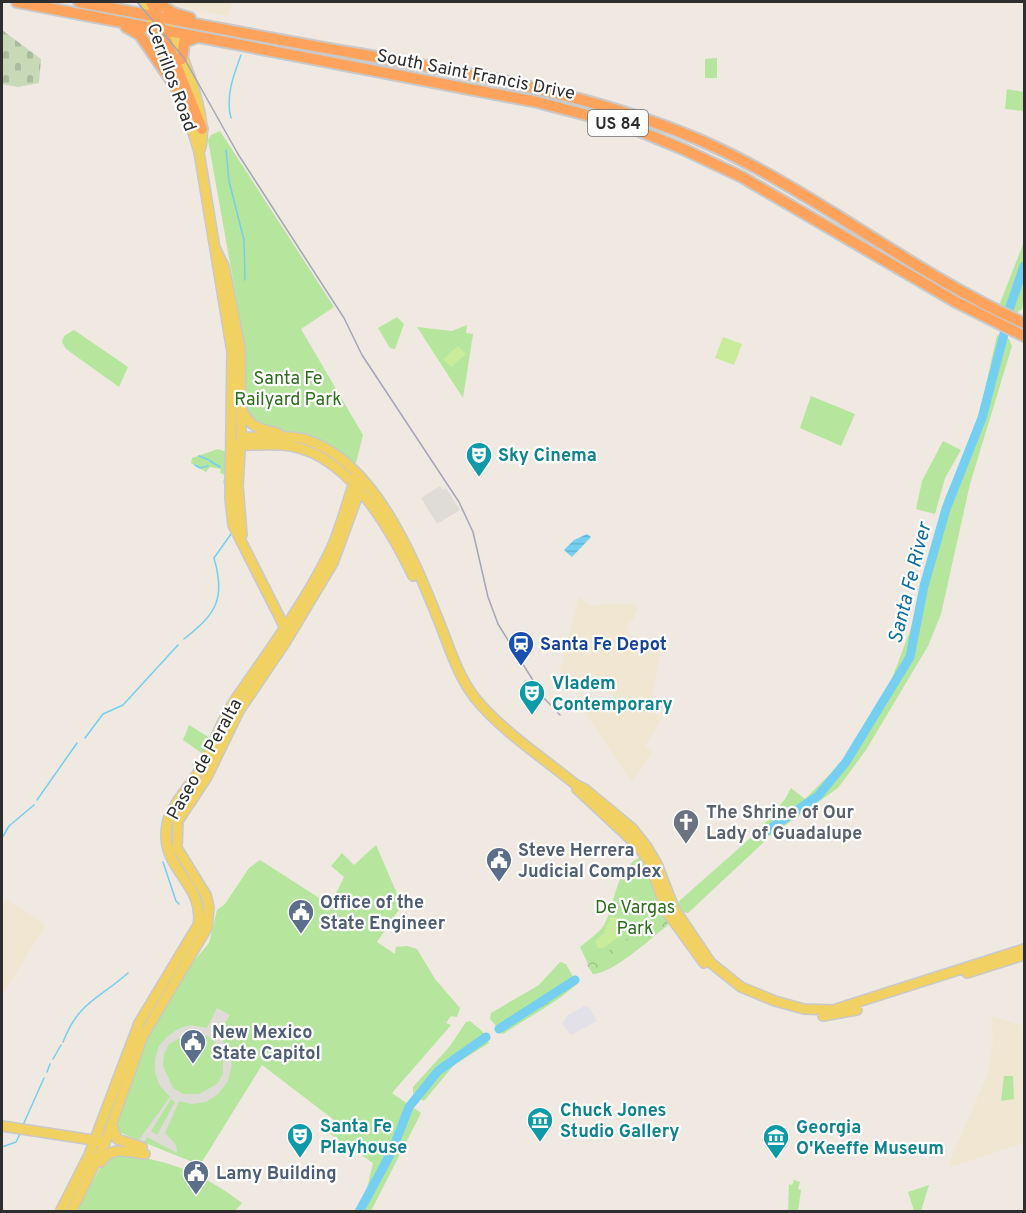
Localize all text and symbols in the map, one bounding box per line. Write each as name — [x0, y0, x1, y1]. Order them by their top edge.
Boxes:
street label: Cerrillos Road — [140, 20, 201, 135]
street label: South Saint Francis Drive — [375, 45, 577, 106]
road number: US 84 — [588, 110, 648, 136]
park label: Santa Fe Railyard Park — [234, 368, 342, 412]
theatre icon: Sky Cinema — [464, 440, 494, 478]
place label: Sky Cinema — [498, 445, 597, 468]
water label: Santa Fe River — [883, 519, 939, 647]
station icon: Santa Fe Depot — [506, 629, 536, 667]
place label: Santa Fe Depot — [540, 634, 667, 657]
place label: Vladem Contemporary — [552, 673, 673, 717]
theatre icon: Vladem Contemporary — [517, 678, 547, 716]
street label: Paseo de Peralta — [162, 695, 248, 824]
place label: The Shrine of Our Lady of Guadalupe — [706, 802, 862, 846]
church icon: The Shrine of Our Lady of Guadalupe — [671, 807, 701, 845]
place label: Steve Herrera Judicial Complex — [518, 840, 662, 884]
public building icon: Steve Herrera Judicial Complex — [484, 845, 514, 883]
place label: Office of the State Engineer — [320, 892, 446, 936]
public building icon: Office of the State Engineer — [286, 897, 316, 935]
park label: De Vargas Park — [595, 897, 675, 941]
place label: New Mexico State Capitol — [212, 1022, 321, 1066]
public building icon: New Mexico State Capitol — [178, 1027, 208, 1065]
place label: Chuck Jones Studio Gallery — [560, 1100, 680, 1144]
museum icon: Chuck Jones Studio Gallery — [525, 1105, 555, 1143]
place label: Santa Fe Playhouse — [320, 1116, 407, 1160]
place label: Georgia O'Keeffe Museum — [796, 1117, 944, 1161]
theatre icon: Santa Fe Playhouse — [285, 1121, 315, 1159]
museum icon: Georgia O'Keeffe Museum — [761, 1122, 791, 1160]
public building icon: Lamy Building — [181, 1158, 211, 1196]
place label: Lamy Building — [216, 1163, 337, 1186]

